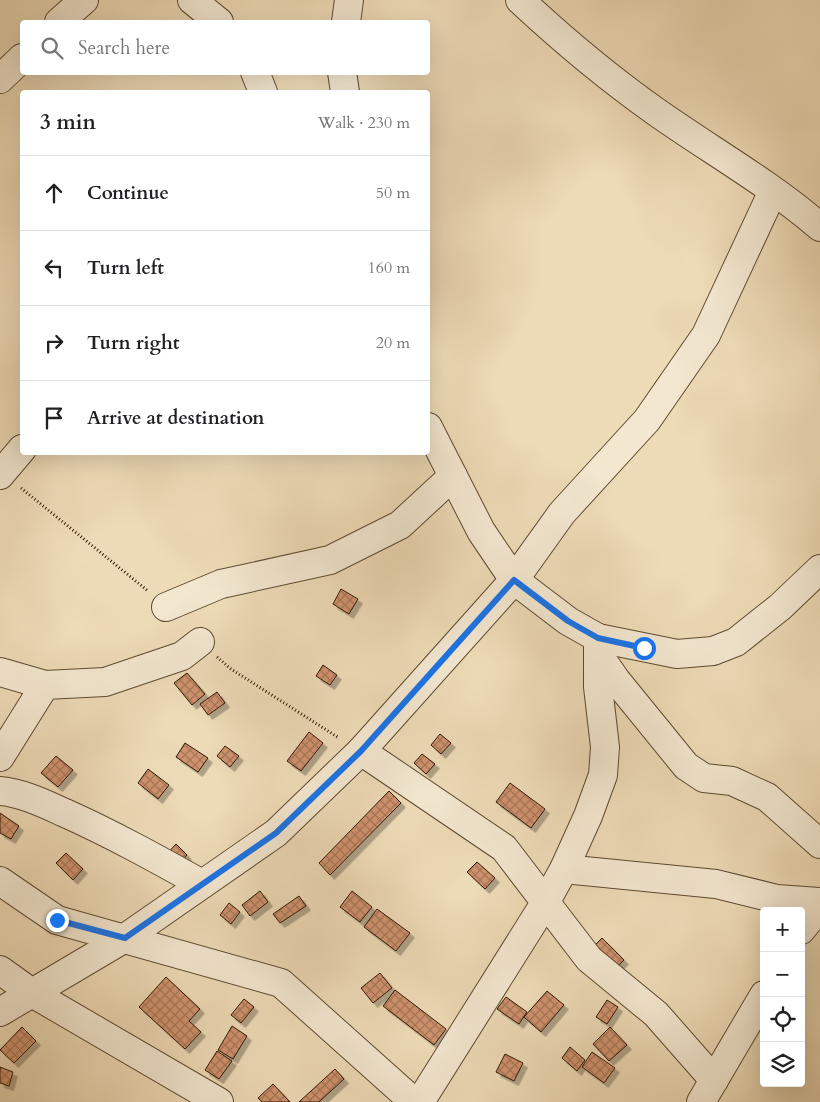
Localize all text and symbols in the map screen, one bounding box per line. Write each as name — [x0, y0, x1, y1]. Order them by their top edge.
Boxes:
search box — [20, 20, 430, 75]
icon: search — [38, 34, 66, 62]
text: Search here — [78, 35, 170, 61]
text: 3 min — [40, 108, 96, 137]
text: Walk · 230 m — [318, 112, 410, 134]
icon: ahead — [40, 179, 68, 207]
text: Continue — [87, 180, 169, 206]
text: 50 m — [376, 182, 410, 204]
icon: left — [40, 254, 68, 282]
text: Turn left — [87, 255, 164, 281]
text: 160 m — [368, 257, 410, 279]
icon: right — [40, 329, 68, 357]
text: Turn right — [87, 330, 179, 356]
text: 20 m — [376, 332, 410, 354]
icon: arrive — [40, 404, 68, 432]
text: Arrive at destination — [87, 405, 264, 431]
route start — [633, 637, 656, 660]
map controls — [760, 907, 805, 1087]
button: + — [760, 907, 805, 952]
route end — [46, 909, 69, 932]
button: − — [760, 952, 805, 997]
button: locate — [760, 997, 805, 1042]
button: layers — [760, 1042, 805, 1087]

